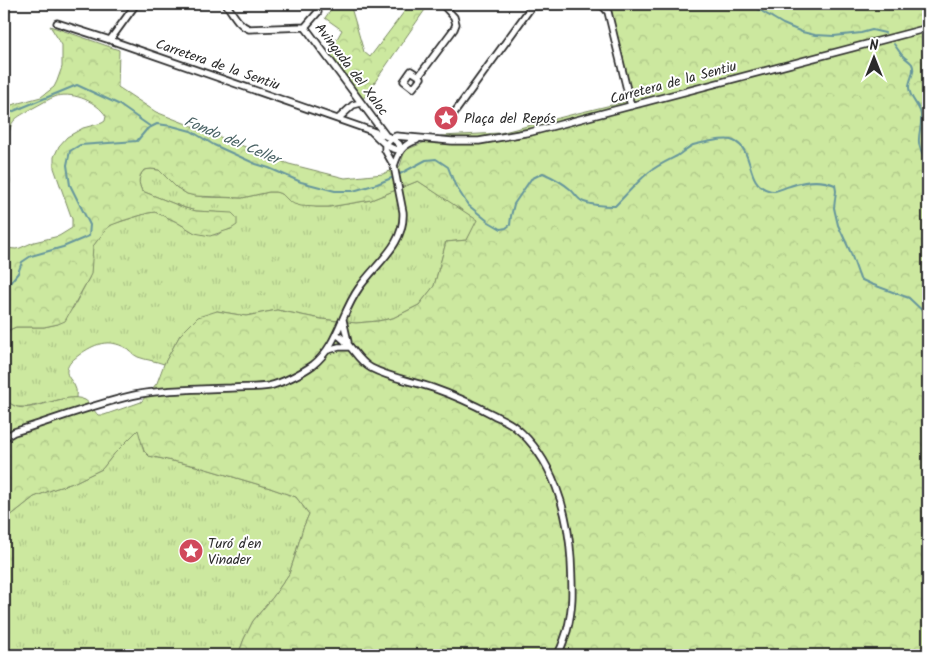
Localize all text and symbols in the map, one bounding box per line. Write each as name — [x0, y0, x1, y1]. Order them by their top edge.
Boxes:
street label: Avinguda del Xaloc — [309, 18, 394, 121]
north arrow — [850, 32, 900, 82]
street label: Carretera de la Sentiu — [153, 33, 283, 97]
text: N — [870, 35, 879, 57]
street label: Carretera de la Sentiu — [608, 55, 739, 110]
place icon: Plaça del Repós — [433, 105, 459, 131]
place label: Plaça del Repós — [464, 108, 556, 130]
water label: Fondo del Celler — [180, 110, 286, 173]
place label: Turó d'en Vinader — [208, 533, 262, 571]
place icon: Turó d'en Vinader — [178, 538, 204, 564]

